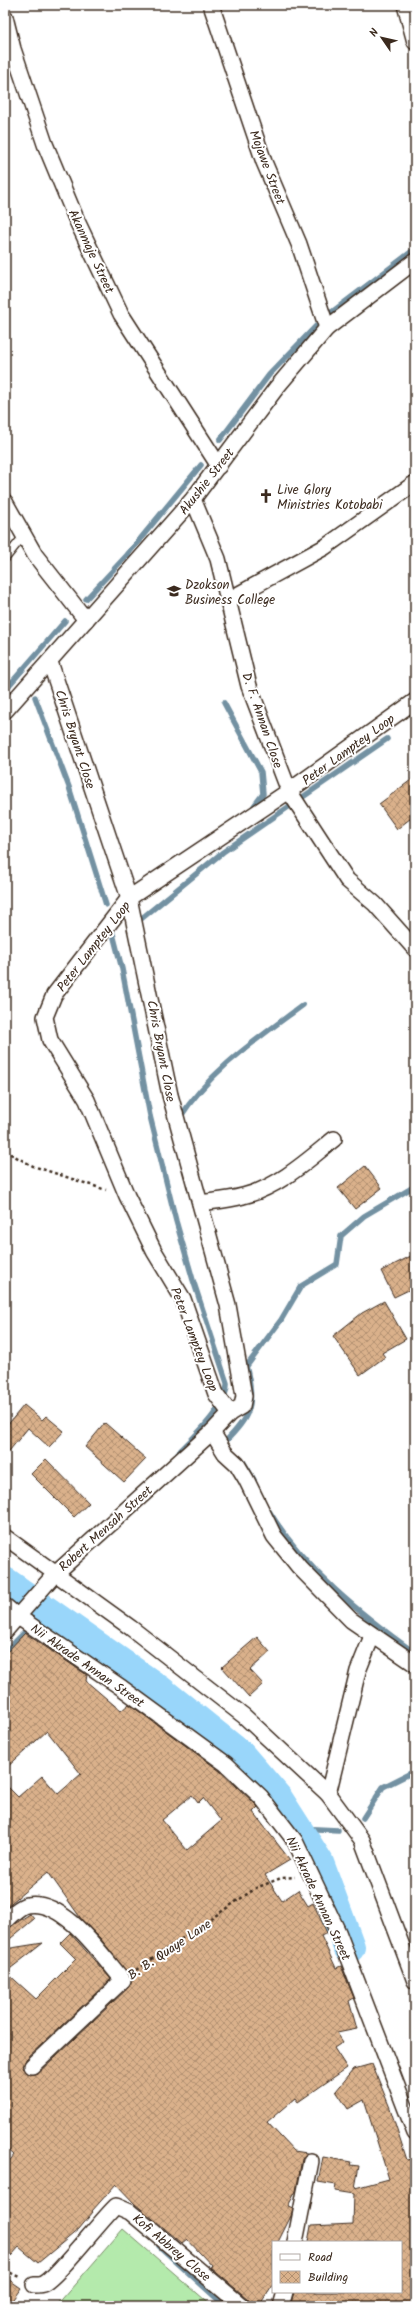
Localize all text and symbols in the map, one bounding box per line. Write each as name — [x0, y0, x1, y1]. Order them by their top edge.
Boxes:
north arrow — [362, 18, 402, 58]
text: N — [365, 25, 384, 41]
street label: Mojawe Street — [243, 127, 291, 209]
street label: Akanmaje Street — [62, 206, 120, 298]
street label: Akushie Street — [174, 443, 241, 520]
place label: Live Glory Ministries Kotobabi — [277, 480, 383, 516]
church icon: Live Glory Ministries Kotobabi — [258, 488, 274, 504]
place label: Dzokson Business College — [185, 575, 275, 611]
school or university icon: Dzokson Business College — [166, 583, 182, 599]
street label: D. F. Annan Close — [235, 670, 288, 771]
street label: Chris Bryant Close — [49, 687, 101, 792]
street label: Peter Lamptey Loop — [298, 709, 400, 791]
street label: Peter Lamptey Loop — [52, 896, 137, 997]
street label: Chris Bryant Close — [140, 999, 181, 1104]
street label: Peter Lamptey Loop — [164, 1284, 223, 1396]
street label: Robert Mensah Street — [54, 1480, 159, 1577]
street label: Nii Akrade Annan Street — [26, 1619, 149, 1714]
street label: Nii Akrade Annan Street — [280, 1833, 356, 1965]
street label: B. B. Quaye Lane — [124, 1914, 216, 1986]
street label: Kofi Abbrey Close — [127, 2209, 215, 2287]
legend — [272, 2241, 402, 2293]
text: Road — [308, 2248, 333, 2267]
text: Building — [308, 2268, 348, 2287]

